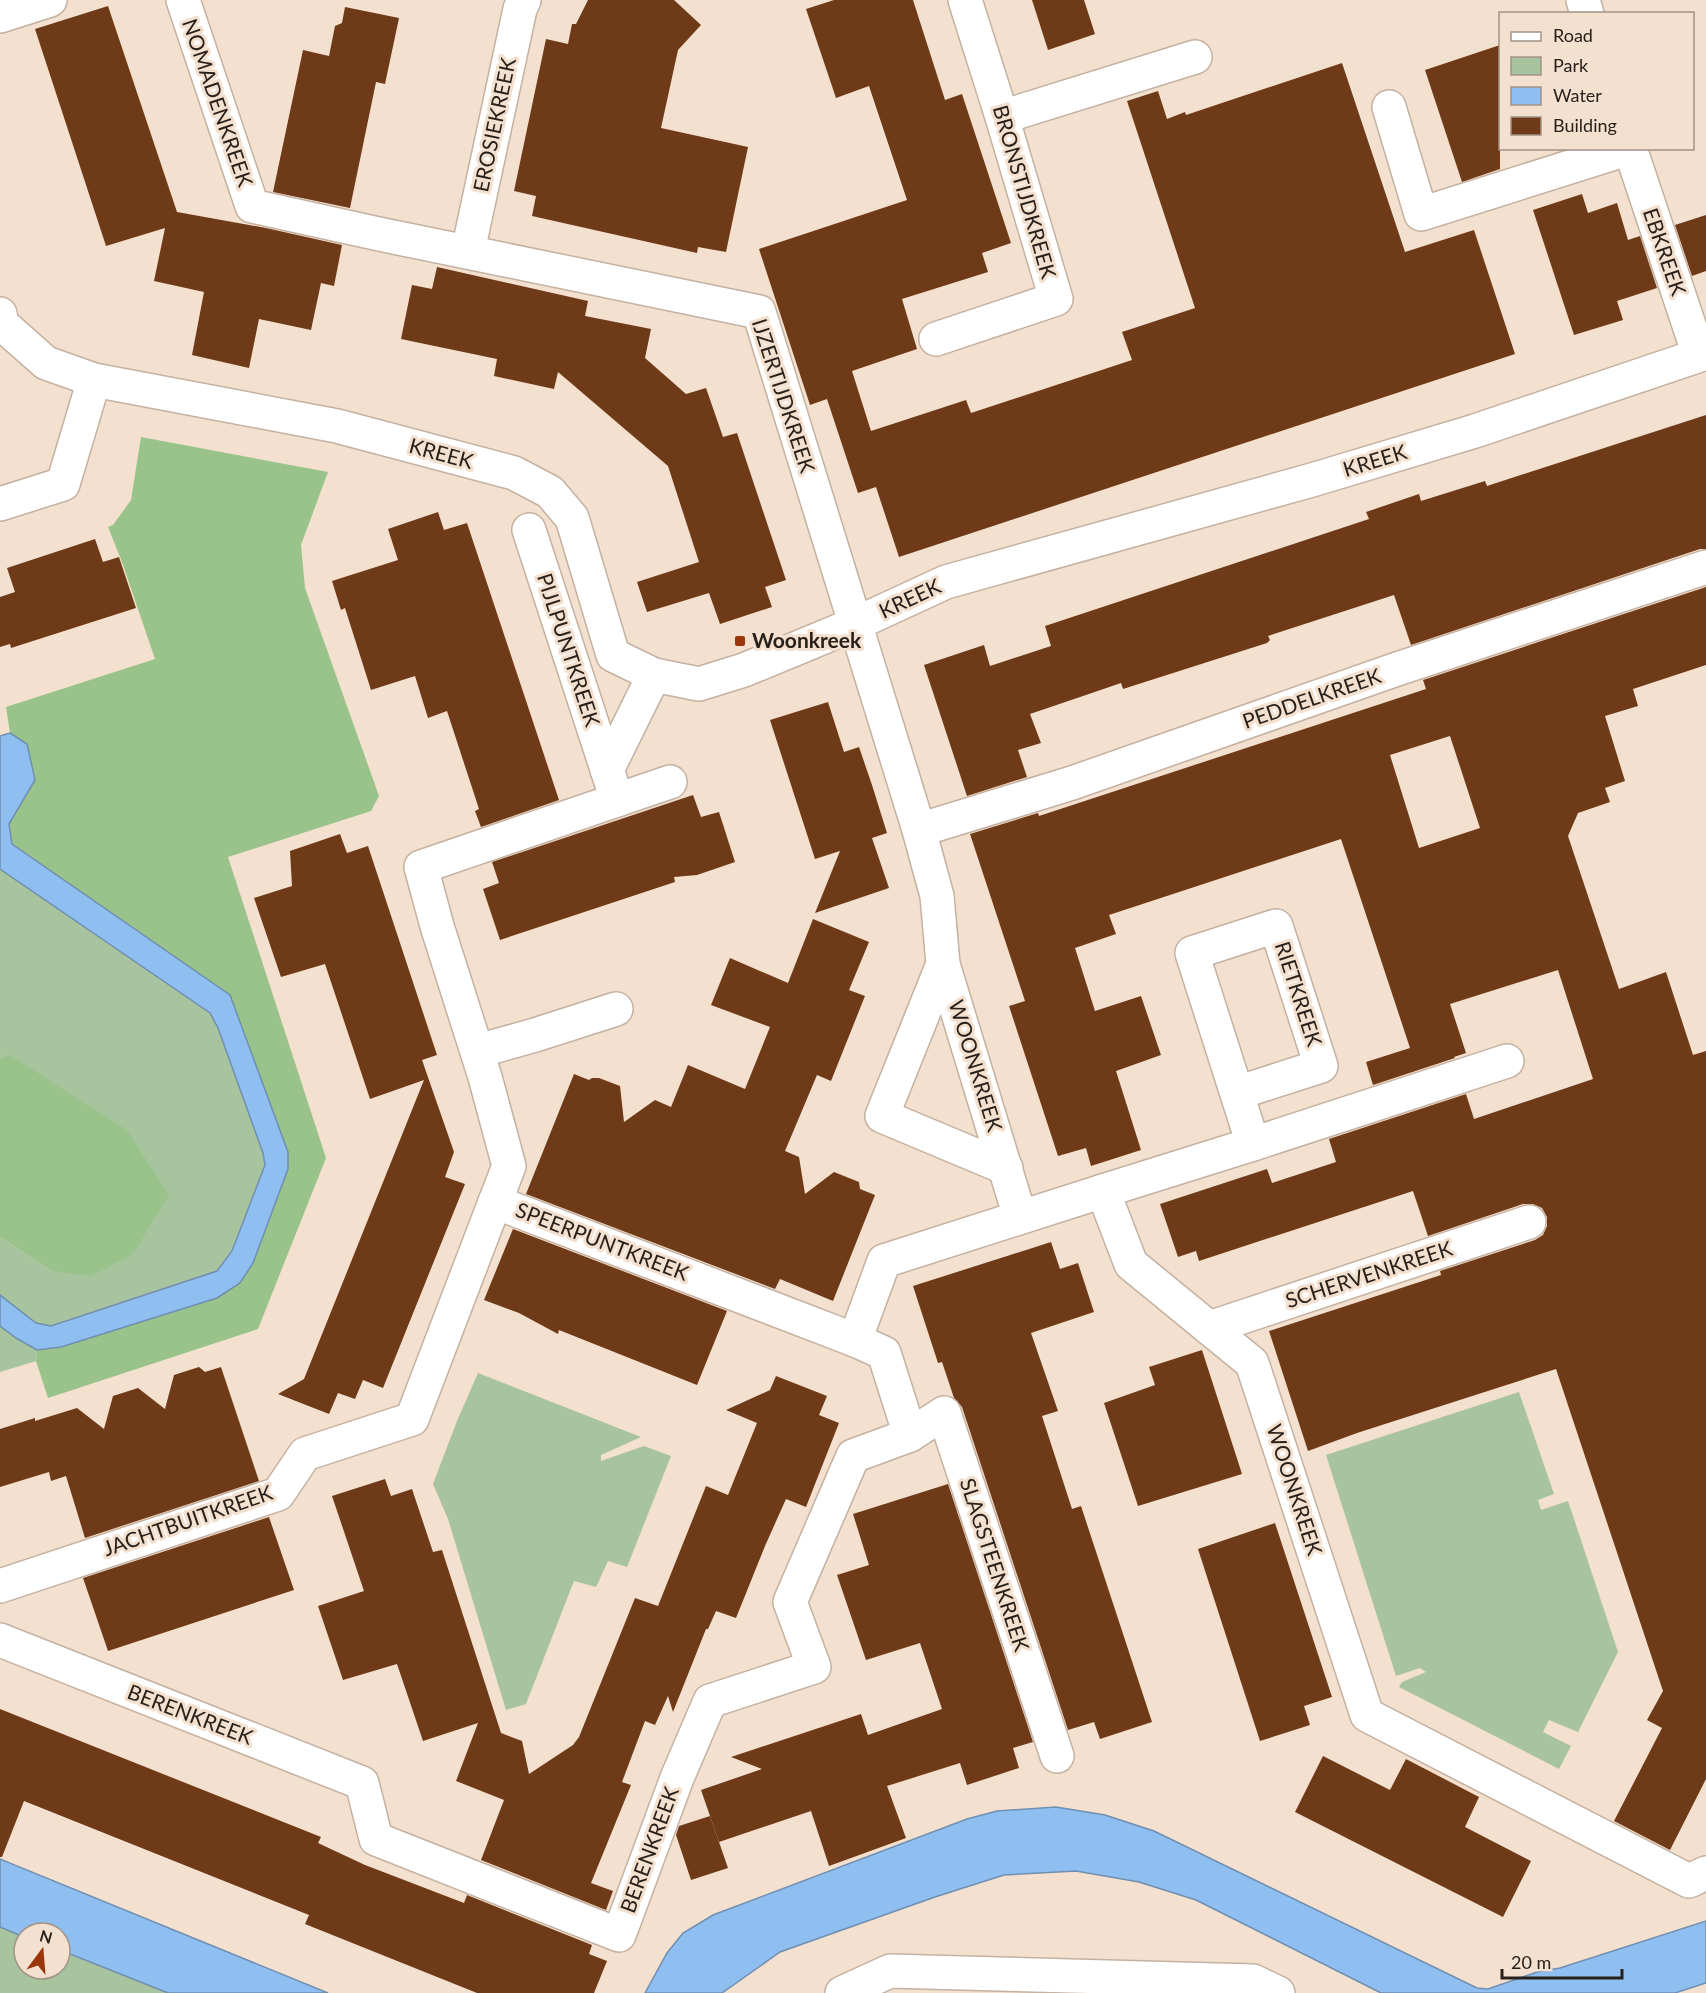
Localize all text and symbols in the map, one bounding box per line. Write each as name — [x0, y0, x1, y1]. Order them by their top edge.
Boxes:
legend — [1499, 12, 1694, 150]
street label: NOMADENKREEK — [178, 15, 259, 190]
text: Road — [1553, 24, 1593, 46]
text: Park — [1553, 54, 1589, 76]
street label: EROSIEKREEK — [467, 55, 520, 194]
text: Water — [1553, 84, 1602, 106]
street label: BRONSTIJDKREEK — [989, 102, 1062, 281]
text: Building — [1553, 114, 1617, 136]
street label: EBKREEK — [1639, 204, 1692, 299]
street label: IJZERTIJDKREEK — [748, 315, 821, 476]
street label: KREEK — [407, 432, 476, 473]
street label: KREEK — [1340, 438, 1409, 481]
street label: PIJLPUNTKREEK — [533, 570, 606, 730]
street label: KREEK — [875, 572, 944, 623]
place label: Woonkreek — [752, 627, 862, 652]
marker: Woonkreek — [733, 634, 747, 648]
street label: PEDDELKREEK — [1239, 662, 1384, 733]
street label: RIETKREEK — [1271, 938, 1328, 1049]
street label: WOONKREEK — [945, 997, 1008, 1135]
street label: SPEERPUNTKREEK — [513, 1196, 693, 1285]
street label: SCHERVENKREEK — [1282, 1235, 1455, 1312]
street label: WOONKREEK — [1262, 1421, 1328, 1558]
street label: SLAGSTEENKREEK — [956, 1475, 1035, 1654]
street label: JACHTBUITKREEK — [100, 1479, 276, 1560]
street label: BERENKREEK — [124, 1678, 257, 1749]
street label: BERENKREEK — [614, 1783, 683, 1916]
north arrow — [12, 1921, 72, 1981]
text: N — [38, 1925, 55, 1947]
scale bar — [1502, 1942, 1622, 1980]
text: 20 m — [1511, 1951, 1551, 1973]

